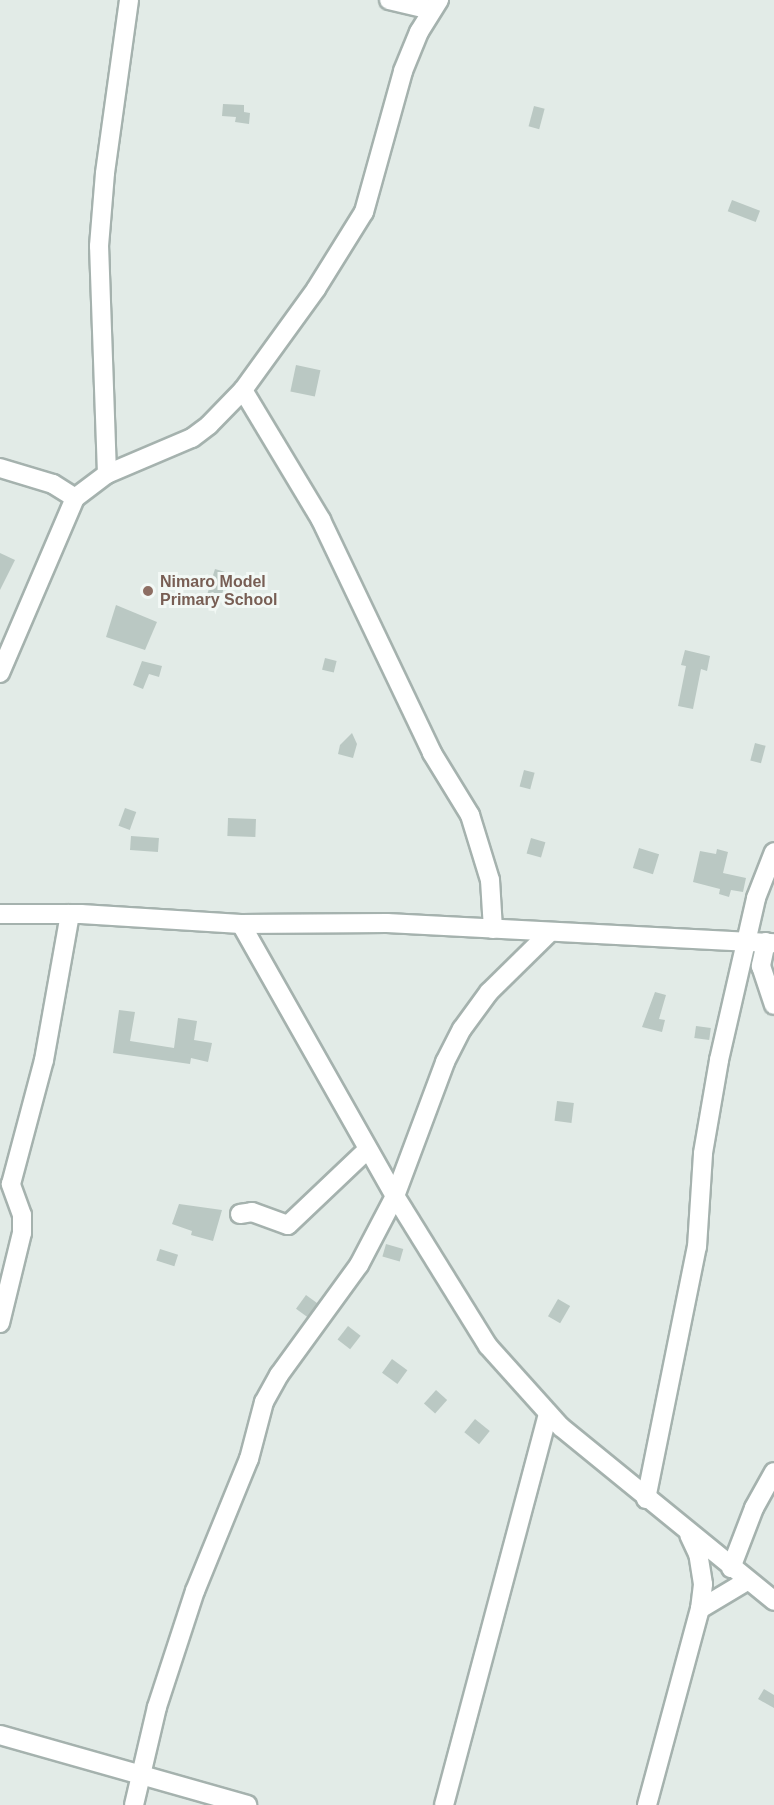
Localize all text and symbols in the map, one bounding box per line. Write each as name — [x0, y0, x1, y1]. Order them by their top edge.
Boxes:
place label: Nimaro Model Primary School — [160, 572, 277, 610]
marker: Nimaro Model Primary School — [141, 584, 155, 598]

